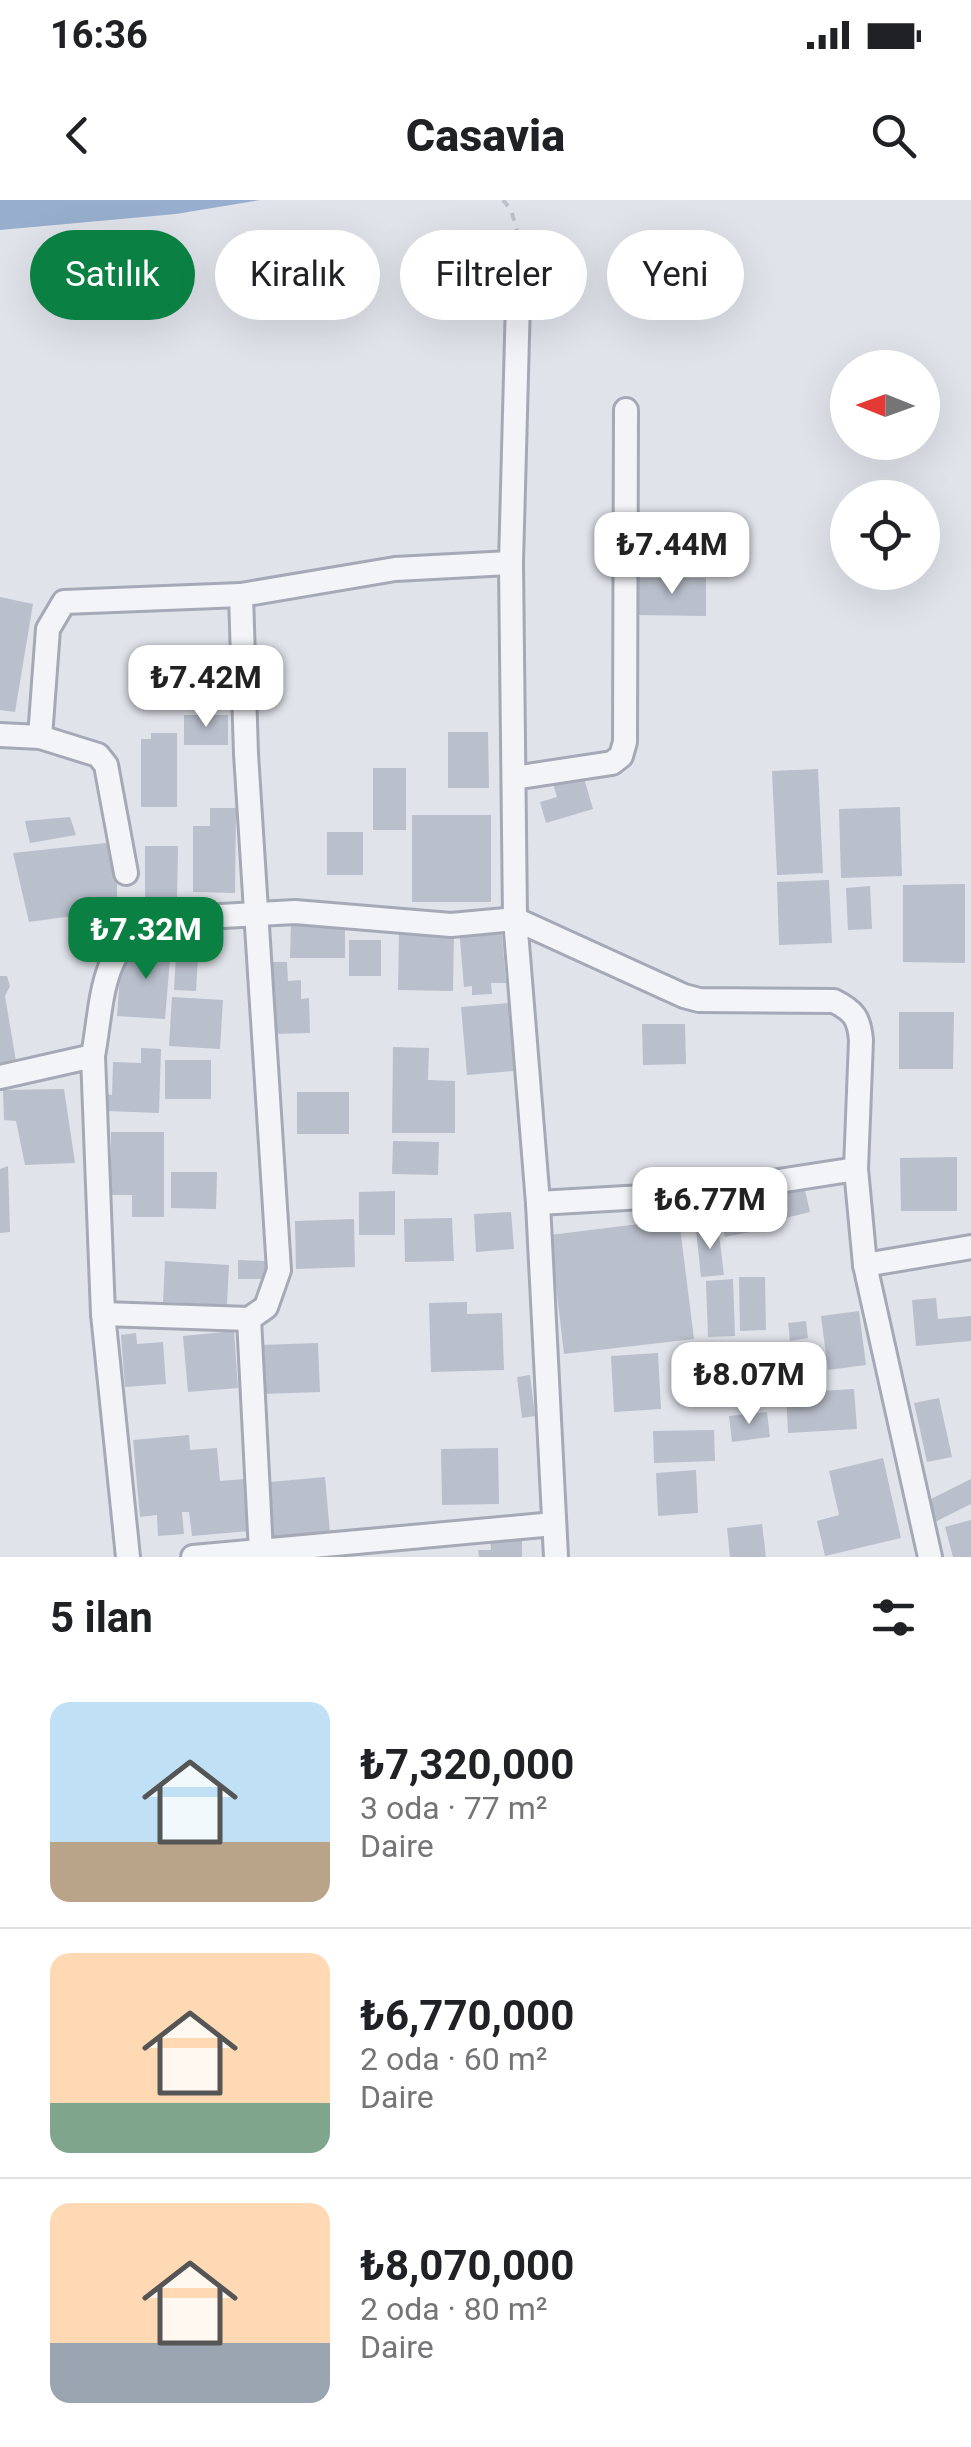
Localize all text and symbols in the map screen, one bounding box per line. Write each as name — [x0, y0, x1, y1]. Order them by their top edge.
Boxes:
text: 16:36 — [50, 13, 148, 57]
icon: back — [50, 108, 105, 163]
icon: search — [866, 108, 921, 163]
text: Casavia — [406, 109, 565, 162]
chip: Satılık — [30, 230, 195, 320]
chip: Kiralık — [215, 230, 380, 320]
chip: Filtreler — [400, 230, 587, 320]
chip: Yeni — [607, 230, 744, 320]
north arrow — [830, 350, 940, 460]
map controls — [830, 350, 940, 590]
button: locate — [830, 480, 940, 590]
pin: ₺7.44M — [591, 512, 753, 597]
text: ₺7.44M — [616, 525, 728, 563]
pin: ₺7.42M — [125, 645, 287, 730]
text: ₺7.42M — [150, 658, 262, 696]
pin: ₺7.32M — [65, 897, 227, 982]
text: ₺7.32M — [90, 910, 202, 948]
pin: ₺6.77M — [629, 1167, 791, 1252]
text: ₺6.77M — [654, 1180, 766, 1218]
pin: ₺8.07M — [668, 1342, 830, 1427]
text: ₺8.07M — [693, 1355, 805, 1393]
icon: filters — [866, 1590, 921, 1645]
text: 5 ilan — [50, 1593, 153, 1642]
text: ₺7,320,000 — [360, 1740, 574, 1789]
icon: home — [130, 1742, 250, 1862]
text: 3 oda · 77 m² — [360, 1789, 548, 1827]
text: Daire — [360, 1827, 434, 1865]
text: ₺6,770,000 — [360, 1991, 574, 2040]
icon: home — [130, 1993, 250, 2113]
text: 2 oda · 60 m² — [360, 2040, 548, 2078]
text: Daire — [360, 2078, 434, 2116]
text: ₺8,070,000 — [360, 2241, 574, 2290]
icon: home — [130, 2243, 250, 2363]
text: 2 oda · 80 m² — [360, 2290, 548, 2328]
text: Daire — [360, 2328, 434, 2366]

